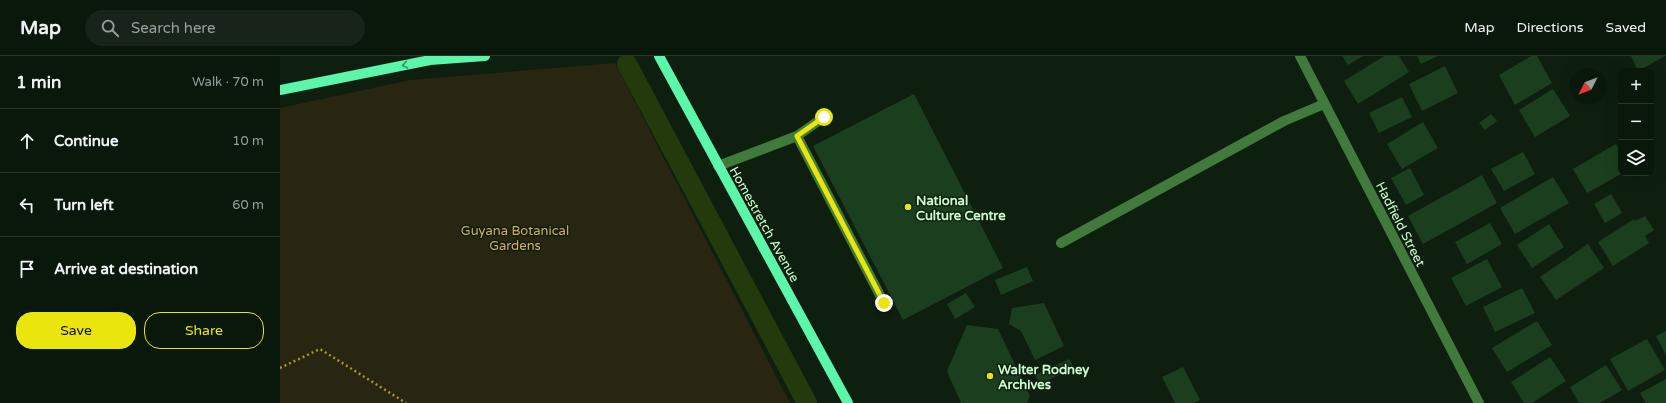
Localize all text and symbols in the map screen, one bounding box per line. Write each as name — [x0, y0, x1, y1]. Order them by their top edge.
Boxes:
search box — [85, 10, 365, 46]
text: Map — [20, 17, 61, 39]
icon: search — [99, 17, 121, 39]
text: Search here — [131, 19, 215, 37]
text: Map — [1464, 19, 1495, 36]
text: Directions — [1517, 19, 1584, 36]
text: Saved — [1606, 19, 1646, 36]
one-way arrow — [402, 61, 408, 69]
north arrow — [1570, 68, 1606, 104]
map controls — [1618, 68, 1654, 176]
button: + — [1618, 68, 1654, 104]
text: 1 min — [16, 72, 61, 93]
text: Walk · 70 m — [192, 74, 264, 90]
button: − — [1618, 104, 1654, 140]
route start — [815, 108, 833, 126]
icon: ahead — [16, 130, 38, 152]
text: Continue — [54, 132, 118, 150]
text: 10 m — [232, 133, 264, 149]
button: layers — [1618, 140, 1654, 176]
street label: Homestretch Avenue — [726, 164, 803, 285]
street label: Hadfield Street — [1372, 179, 1428, 270]
place label: National Culture Centre — [916, 193, 1006, 224]
icon: left — [16, 194, 38, 216]
text: Turn left — [54, 196, 114, 214]
text: 60 m — [232, 197, 264, 213]
marker: National Culture Centre — [903, 202, 913, 212]
park label: Guyana Botanical Gardens — [461, 223, 569, 254]
icon: arrive — [16, 258, 38, 280]
text: Arrive at destination — [54, 260, 198, 278]
route end — [875, 294, 893, 312]
button: Save — [16, 312, 136, 349]
button: Share — [144, 312, 264, 349]
place label: Walter Rodney Archives — [998, 362, 1089, 393]
marker: Walter Rodney Archives — [985, 371, 995, 381]

